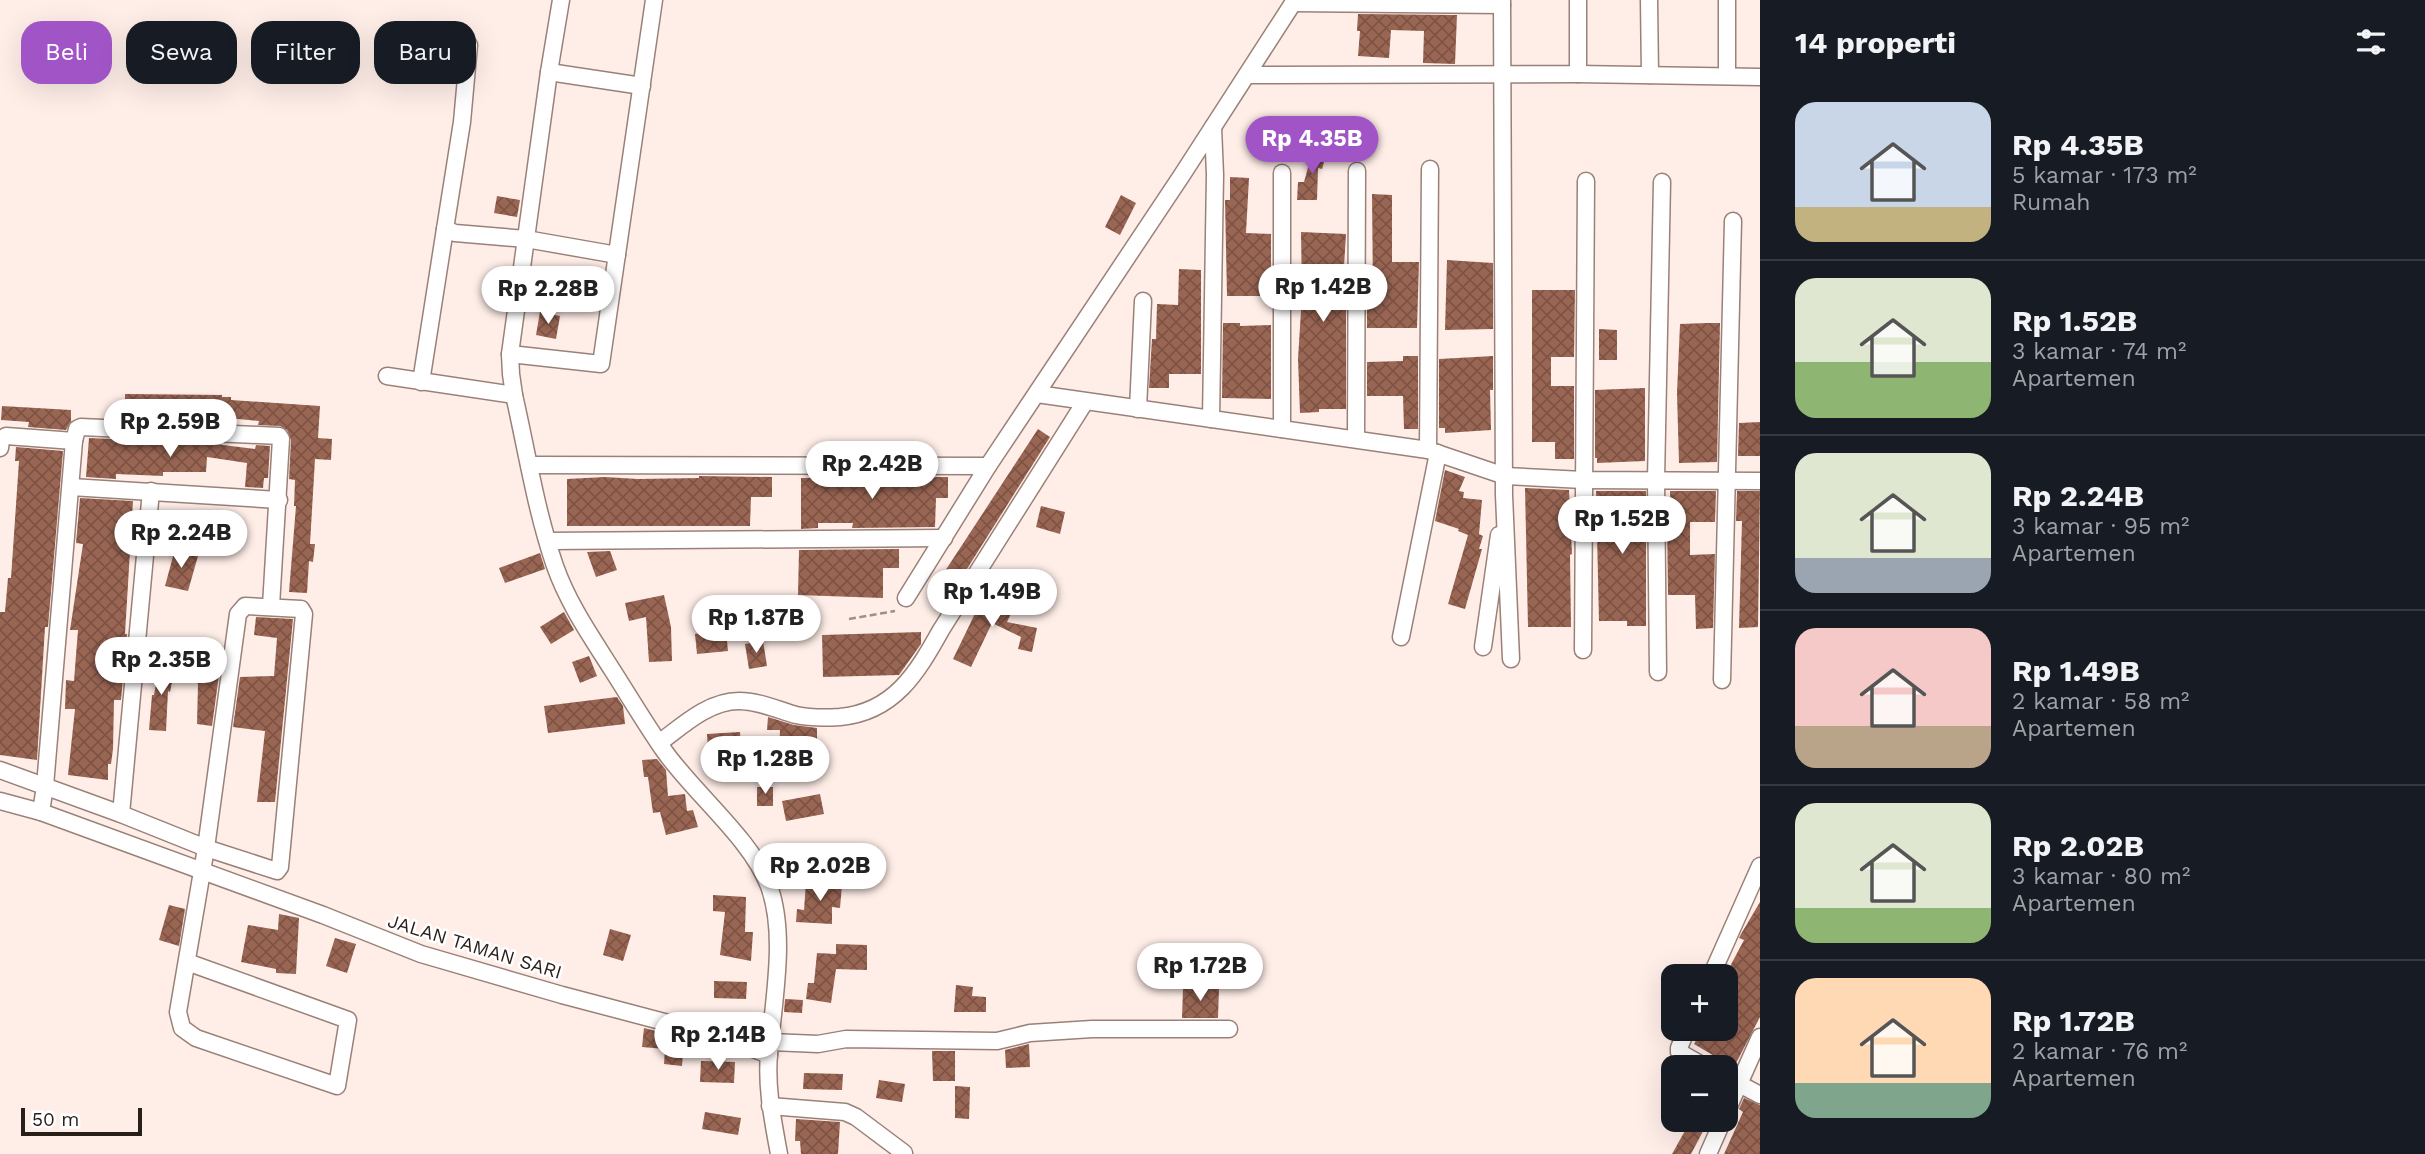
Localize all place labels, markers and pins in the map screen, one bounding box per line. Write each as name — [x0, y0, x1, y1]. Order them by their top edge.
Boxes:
pin: Rp 4.35B — [1240, 116, 1384, 176]
pin: Rp 1.42B — [1251, 264, 1395, 324]
pin: Rp 2.28B — [476, 266, 620, 326]
pin: Rp 2.59B — [98, 400, 242, 459]
pin: Rp 2.42B — [800, 442, 944, 501]
pin: Rp 1.52B — [1550, 496, 1694, 556]
pin: Rp 2.24B — [109, 510, 253, 570]
pin: Rp 1.49B — [920, 570, 1064, 629]
pin: Rp 1.87B — [684, 596, 828, 655]
pin: Rp 2.35B — [89, 638, 233, 697]
pin: Rp 1.28B — [693, 736, 837, 796]
pin: Rp 2.02B — [748, 844, 892, 903]
pin: Rp 1.72B — [1128, 944, 1272, 1003]
pin: Rp 2.14B — [646, 1012, 790, 1072]

